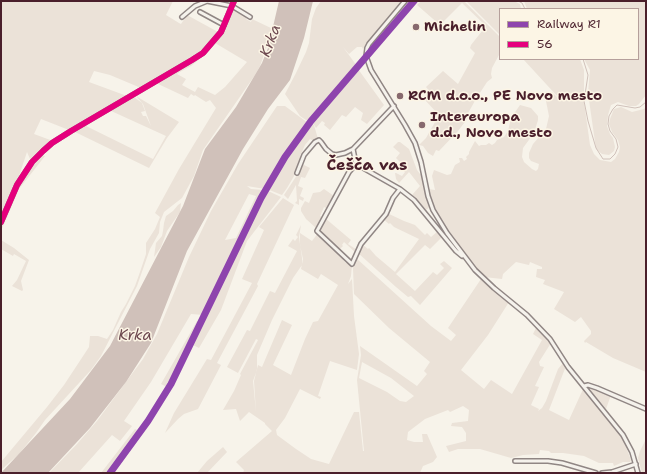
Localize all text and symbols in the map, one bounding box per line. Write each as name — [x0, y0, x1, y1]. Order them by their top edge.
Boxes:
legend — [499, 8, 639, 60]
text: Railway R1 — [537, 16, 601, 32]
place label: Michelin — [424, 19, 486, 35]
water label: Krka — [257, 22, 285, 60]
marker: Michelin — [411, 22, 421, 32]
text: 56 — [537, 36, 553, 52]
place label: RCM d.o.o., PE Novo mesto — [408, 88, 602, 104]
marker: RCM d.o.o., PE Novo mesto — [395, 91, 405, 101]
place label: Intereuropa d.d., Novo mesto — [430, 109, 552, 142]
marker: Intereuropa d.d., Novo mesto — [417, 120, 427, 130]
district label: Češča vas — [326, 156, 408, 176]
water label: Krka — [118, 327, 152, 345]

